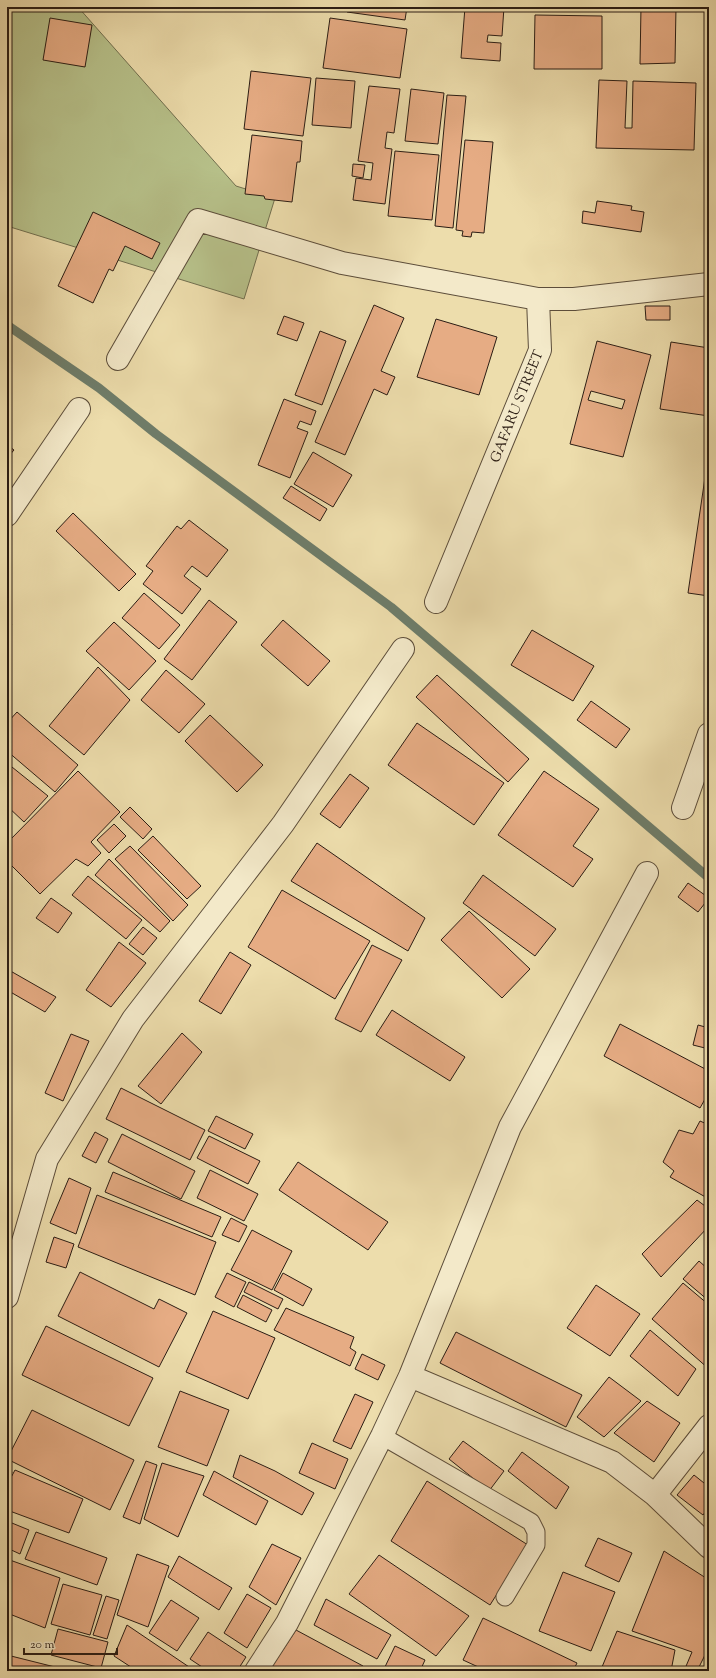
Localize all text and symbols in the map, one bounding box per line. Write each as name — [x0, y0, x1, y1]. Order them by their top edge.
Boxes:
street label: GAFARU STREET — [486, 347, 550, 466]
scale bar — [24, 1630, 117, 1656]
text: 20 m — [30, 1636, 55, 1654]

